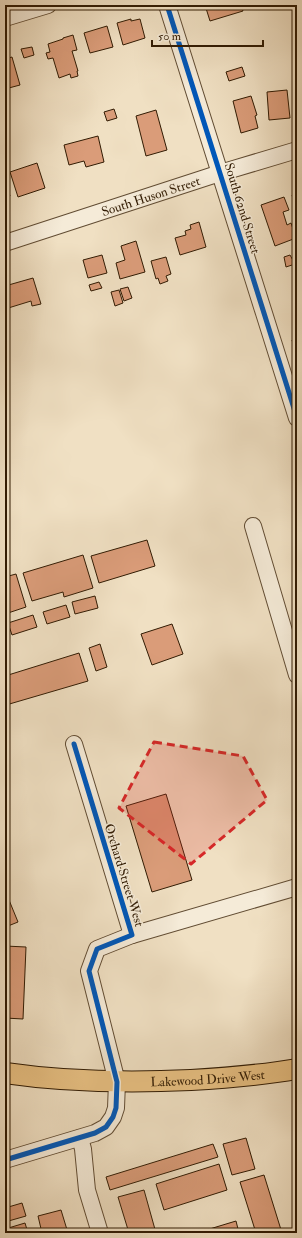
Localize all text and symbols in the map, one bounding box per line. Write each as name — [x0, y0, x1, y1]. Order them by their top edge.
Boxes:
scale bar — [152, 22, 263, 48]
text: 50 m — [158, 29, 182, 44]
street label: South 62nd Street — [221, 161, 263, 256]
street label: South Huson Street — [99, 173, 202, 220]
street label: Orchard Street West — [101, 822, 147, 929]
street label: Lakewood Drive West — [150, 1067, 266, 1090]

